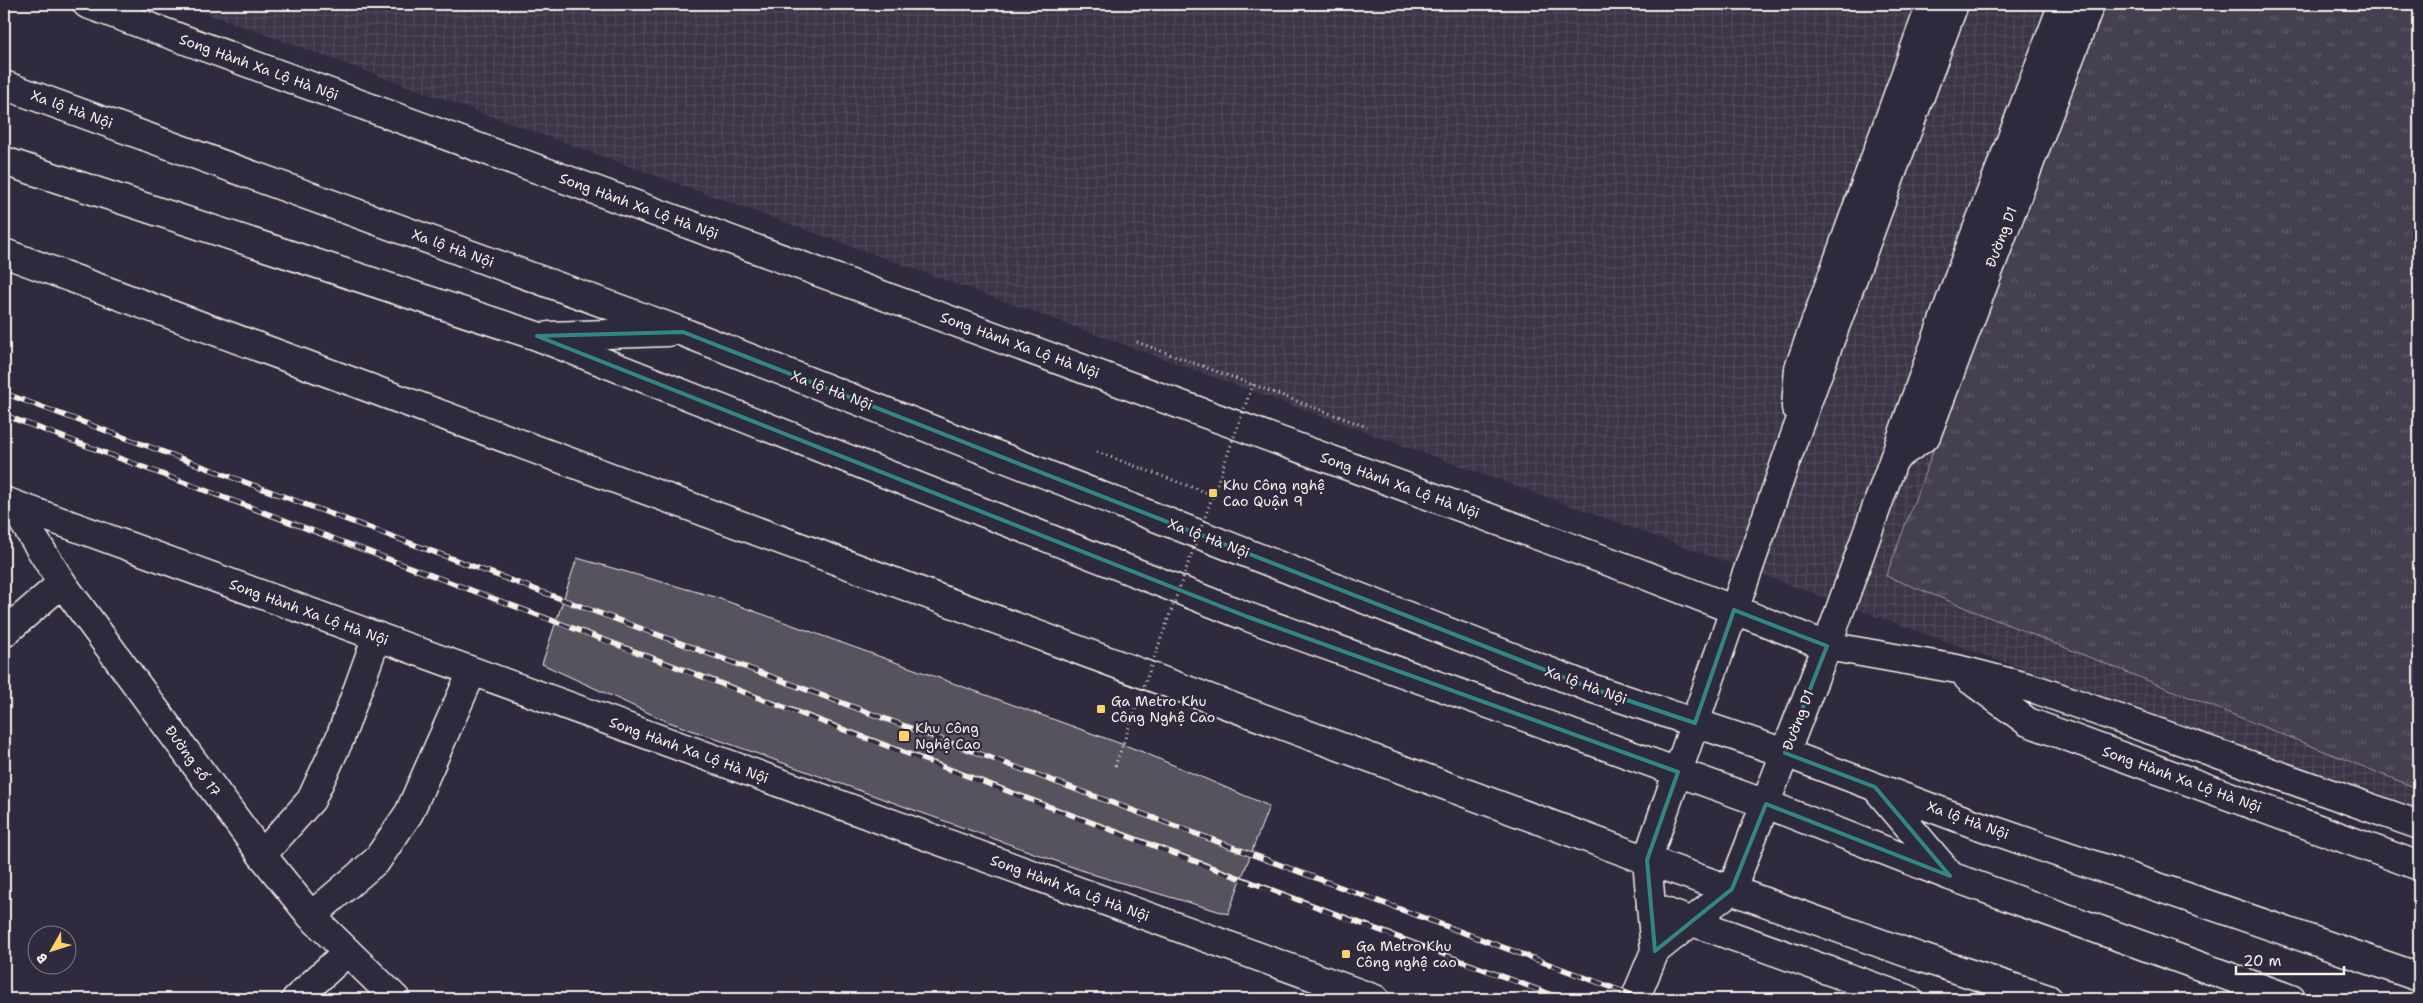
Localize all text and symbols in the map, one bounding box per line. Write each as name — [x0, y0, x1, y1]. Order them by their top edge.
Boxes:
street label: Song Hành Xa Lộ Hà Nội — [177, 30, 341, 104]
street label: Xa lộ Hà Nội — [29, 86, 115, 132]
street label: Song Hành Xa Lộ Hà Nội — [557, 169, 721, 243]
street label: Đường D1 — [1981, 204, 2021, 270]
street label: Xa lộ Hà Nội — [410, 225, 496, 271]
street label: Song Hành Xa Lộ Hà Nội — [938, 308, 1102, 382]
street label: Xa lộ Hà Nội — [789, 366, 875, 414]
street label: Song Hành Xa Lộ Hà Nội — [1318, 448, 1482, 522]
place label: Khu Công nghệ Cao Quận 9 — [1223, 476, 1325, 510]
marker: Khu Công nghệ Cao Quận 9 — [1207, 487, 1219, 499]
street label: Xa lộ Hà Nội — [1166, 514, 1252, 562]
street label: Song Hành Xa Lộ Hà Nội — [227, 575, 391, 649]
street label: Xa lộ Hà Nội — [1543, 662, 1629, 708]
street label: Đường D1 — [1778, 687, 1818, 753]
place label: Ga Metro Khu Công Nghệ Cao — [1111, 692, 1215, 726]
marker: Ga Metro Khu Công Nghệ Cao — [1095, 703, 1107, 715]
street label: Song Hành Xa Lộ Hà Nội — [607, 713, 771, 787]
place label: Khu Công Nghệ Cao — [915, 719, 981, 753]
street label: Đường số 17 — [161, 722, 225, 800]
marker: Khu Công Nghệ Cao — [897, 729, 911, 743]
street label: Song Hành Xa Lộ Hà Nội — [2100, 742, 2264, 816]
street label: Xa lộ Hà Nội — [1925, 797, 2011, 843]
street label: Song Hành Xa Lộ Hà Nội — [988, 851, 1152, 925]
north arrow — [28, 926, 78, 976]
place label: Ga Metro Khu Công nghệ cao — [1356, 937, 1457, 971]
scale bar — [2236, 943, 2343, 975]
marker: Ga Metro Khu Công nghệ cao — [1340, 948, 1352, 960]
text: B — [32, 949, 52, 967]
text: 20 m — [2243, 951, 2282, 971]

